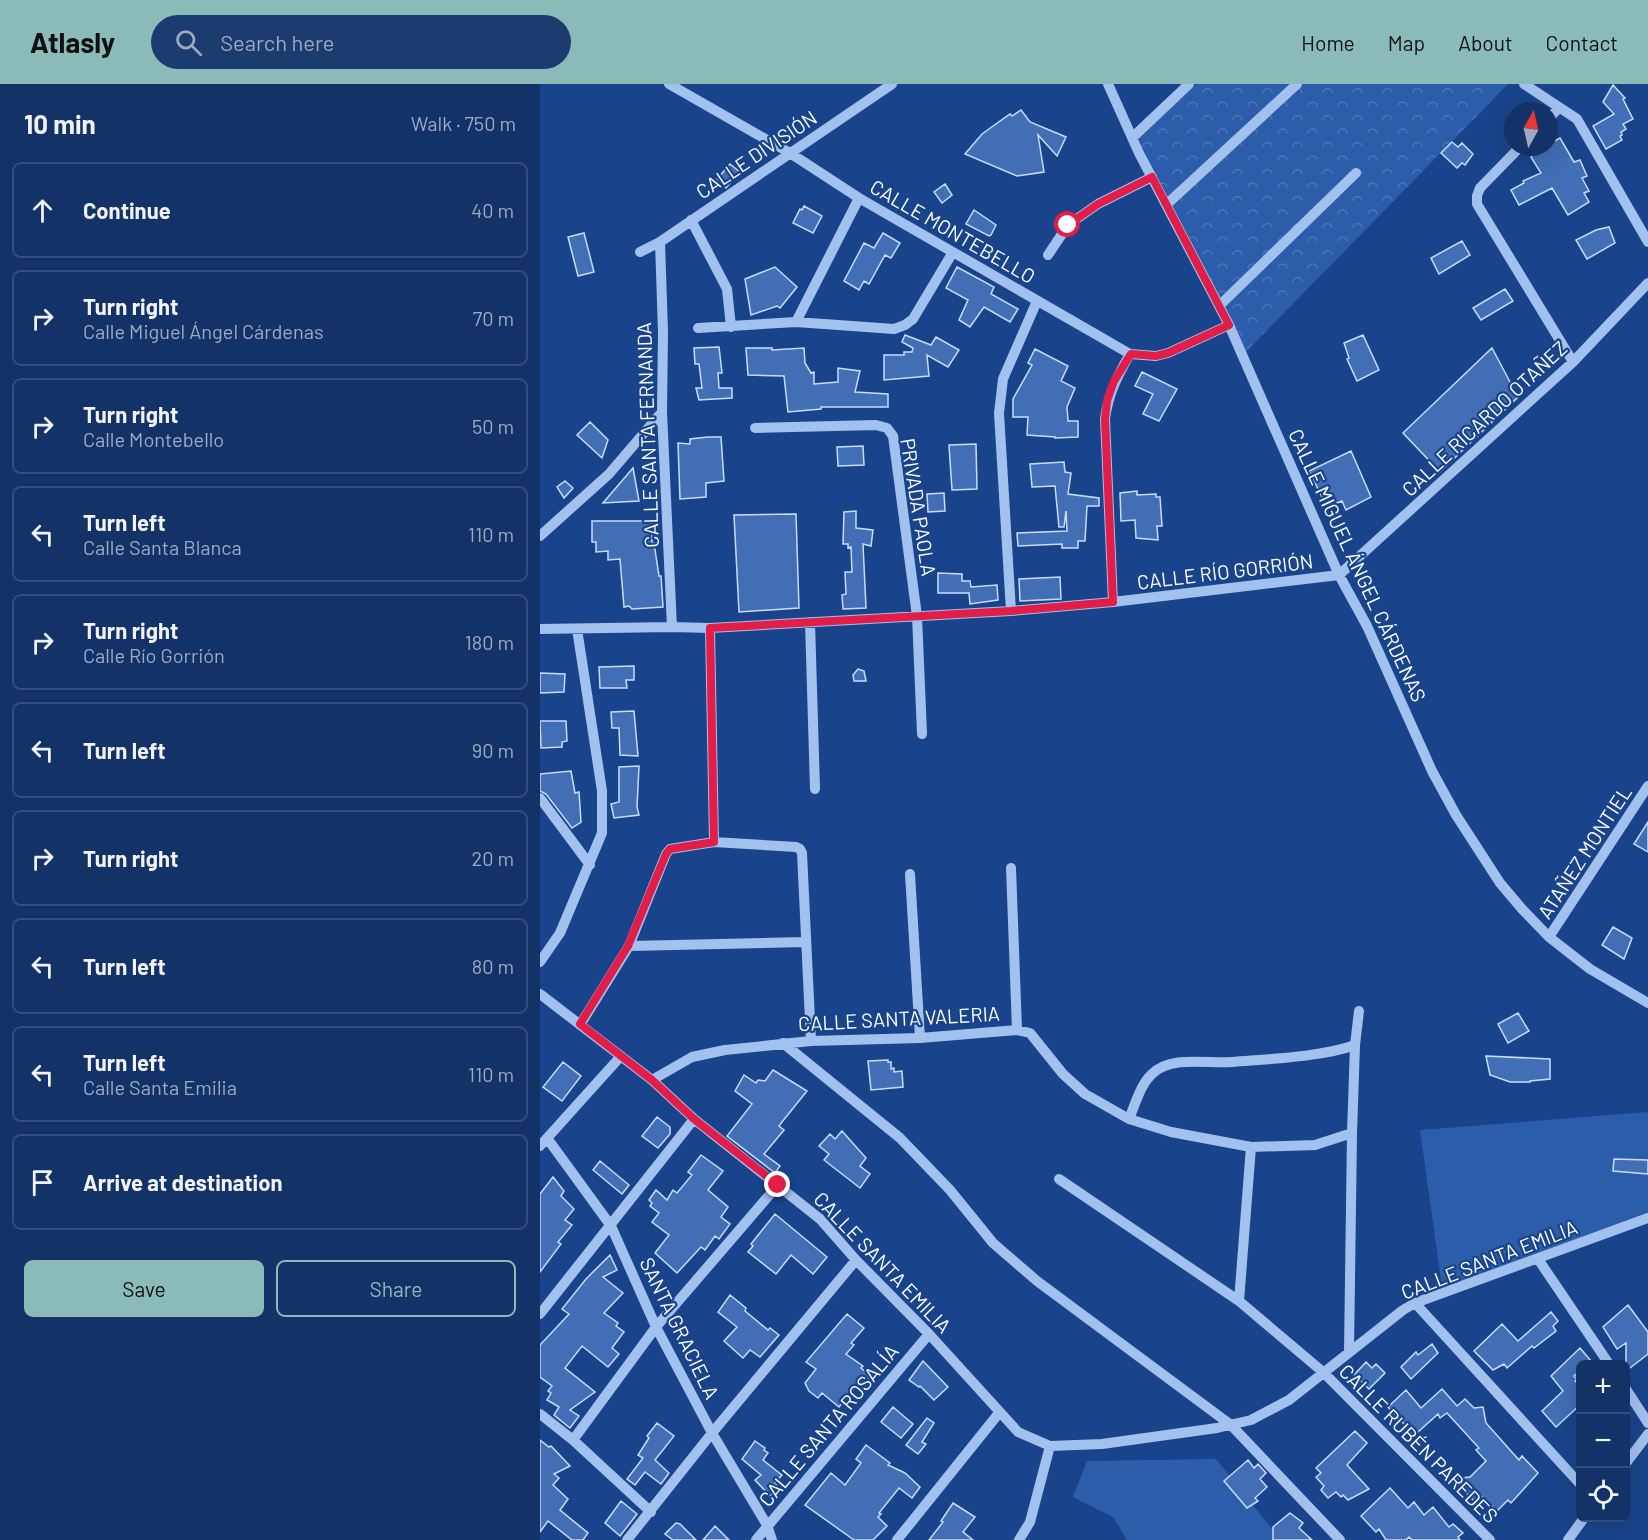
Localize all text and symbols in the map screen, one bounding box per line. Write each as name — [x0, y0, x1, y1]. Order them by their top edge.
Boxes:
search box — [151, 15, 571, 69]
text: Atlasly — [30, 25, 115, 59]
icon: search — [172, 26, 205, 59]
text: Search here — [220, 29, 335, 55]
text: Home — [1301, 30, 1355, 55]
text: Map — [1388, 30, 1425, 55]
text: About — [1458, 30, 1513, 55]
text: Contact — [1546, 30, 1618, 55]
north arrow — [1504, 102, 1558, 156]
street label: CALLE DIVISIÓN — [691, 105, 821, 203]
text: 10 min — [24, 108, 96, 139]
text: Walk · 750 m — [411, 111, 516, 135]
street label: CALLE MONTEBELLO — [866, 174, 1040, 288]
icon: ahead — [26, 194, 59, 227]
text: Continue — [83, 197, 171, 223]
text: 40 m — [471, 198, 514, 222]
route start — [1054, 211, 1080, 237]
text: Turn right — [83, 293, 178, 319]
icon: right — [26, 302, 59, 335]
text: 70 m — [473, 306, 514, 330]
text: Calle Miguel Ángel Cárdenas — [83, 319, 324, 343]
street label: CALLE SANTA FERNANDA — [631, 322, 663, 548]
street label: CALLE RICARDO OTAÑEZ — [1397, 335, 1571, 501]
text: Turn right — [83, 401, 178, 427]
icon: right — [26, 410, 59, 443]
text: 50 m — [472, 414, 514, 438]
street label: CALLE MIGUEL ÁNGEL CÁRDENAS — [1284, 425, 1432, 705]
text: Calle Montebello — [83, 427, 224, 451]
street label: PRIVADA PAOLA — [896, 436, 942, 578]
text: Turn left — [83, 509, 166, 535]
icon: left — [26, 518, 59, 551]
text: 110 m — [468, 522, 514, 546]
text: Calle Santa Blanca — [83, 535, 242, 559]
street label: CALLE RÍO GORRIÓN — [1136, 548, 1314, 594]
text: Turn right — [83, 617, 178, 643]
icon: right — [26, 626, 59, 659]
text: 180 m — [465, 630, 514, 654]
text: Calle Río Gorrión — [83, 643, 225, 667]
icon: left — [26, 734, 59, 767]
text: Turn left — [83, 737, 166, 763]
text: 90 m — [472, 738, 514, 762]
street label: ATAÑEZ MONTIEL — [1532, 781, 1636, 923]
icon: right — [26, 842, 59, 875]
text: Turn right — [83, 845, 178, 871]
text: 20 m — [471, 846, 514, 870]
icon: left — [26, 950, 59, 983]
text: Turn left — [83, 953, 166, 979]
text: 80 m — [472, 954, 514, 978]
street label: CALLE SANTA VALERIA — [798, 1001, 1000, 1035]
text: Turn left — [83, 1049, 166, 1075]
icon: left — [26, 1058, 59, 1091]
text: 110 m — [468, 1062, 514, 1086]
text: Calle Santa Emilia — [83, 1075, 237, 1099]
icon: arrive — [26, 1166, 59, 1199]
text: Arrive at destination — [83, 1169, 282, 1195]
route end — [764, 1171, 790, 1197]
street label: CALLE SANTA EMILIA — [809, 1186, 957, 1338]
street label: CALLE SANTA EMILIA — [1397, 1214, 1581, 1304]
street label: SANTA GRACIELA — [635, 1253, 725, 1403]
button: Save — [24, 1260, 264, 1317]
button: Share — [276, 1260, 516, 1317]
street label: CALLE SANTA ROSALÍA — [753, 1339, 903, 1511]
street label: CALLE RUBÉN PAREDES — [1335, 1359, 1503, 1527]
map controls — [1576, 1360, 1630, 1522]
button: + — [1576, 1360, 1630, 1414]
button: − — [1576, 1414, 1630, 1468]
button: locate — [1576, 1468, 1630, 1522]

